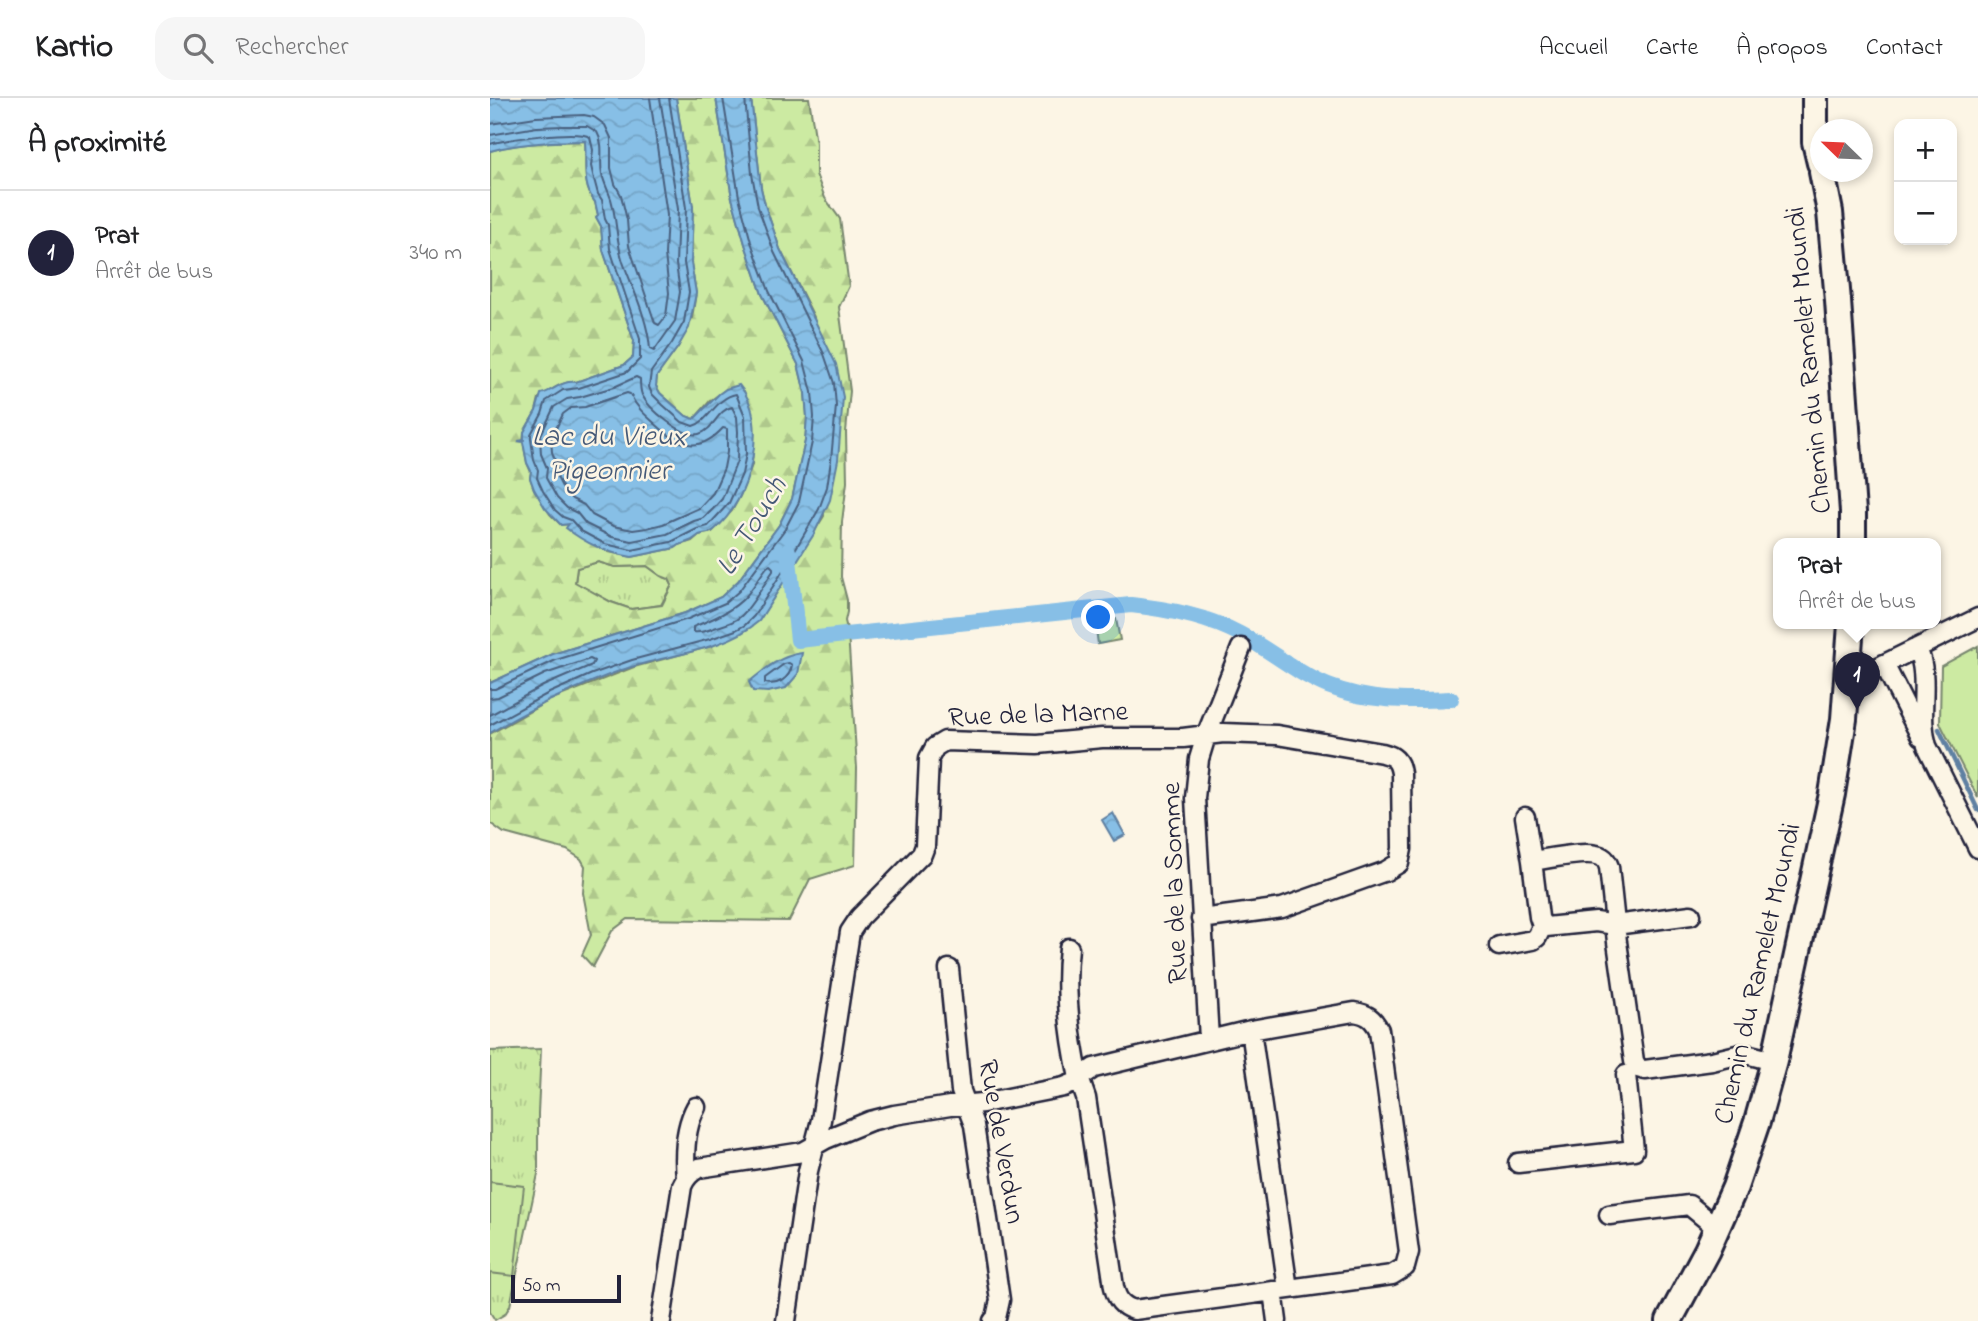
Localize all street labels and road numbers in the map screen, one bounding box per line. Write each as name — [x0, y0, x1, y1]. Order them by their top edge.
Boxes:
street label: Chemin du Ramelet Moundi — [1776, 205, 1844, 515]
street label: Rue de la Marne — [947, 692, 1129, 740]
street label: Rue de la Somme — [1152, 781, 1200, 984]
street label: Chemin du Ramelet Moundi — [1704, 819, 1814, 1129]
street label: Rue de Verdun — [965, 1057, 1035, 1227]

